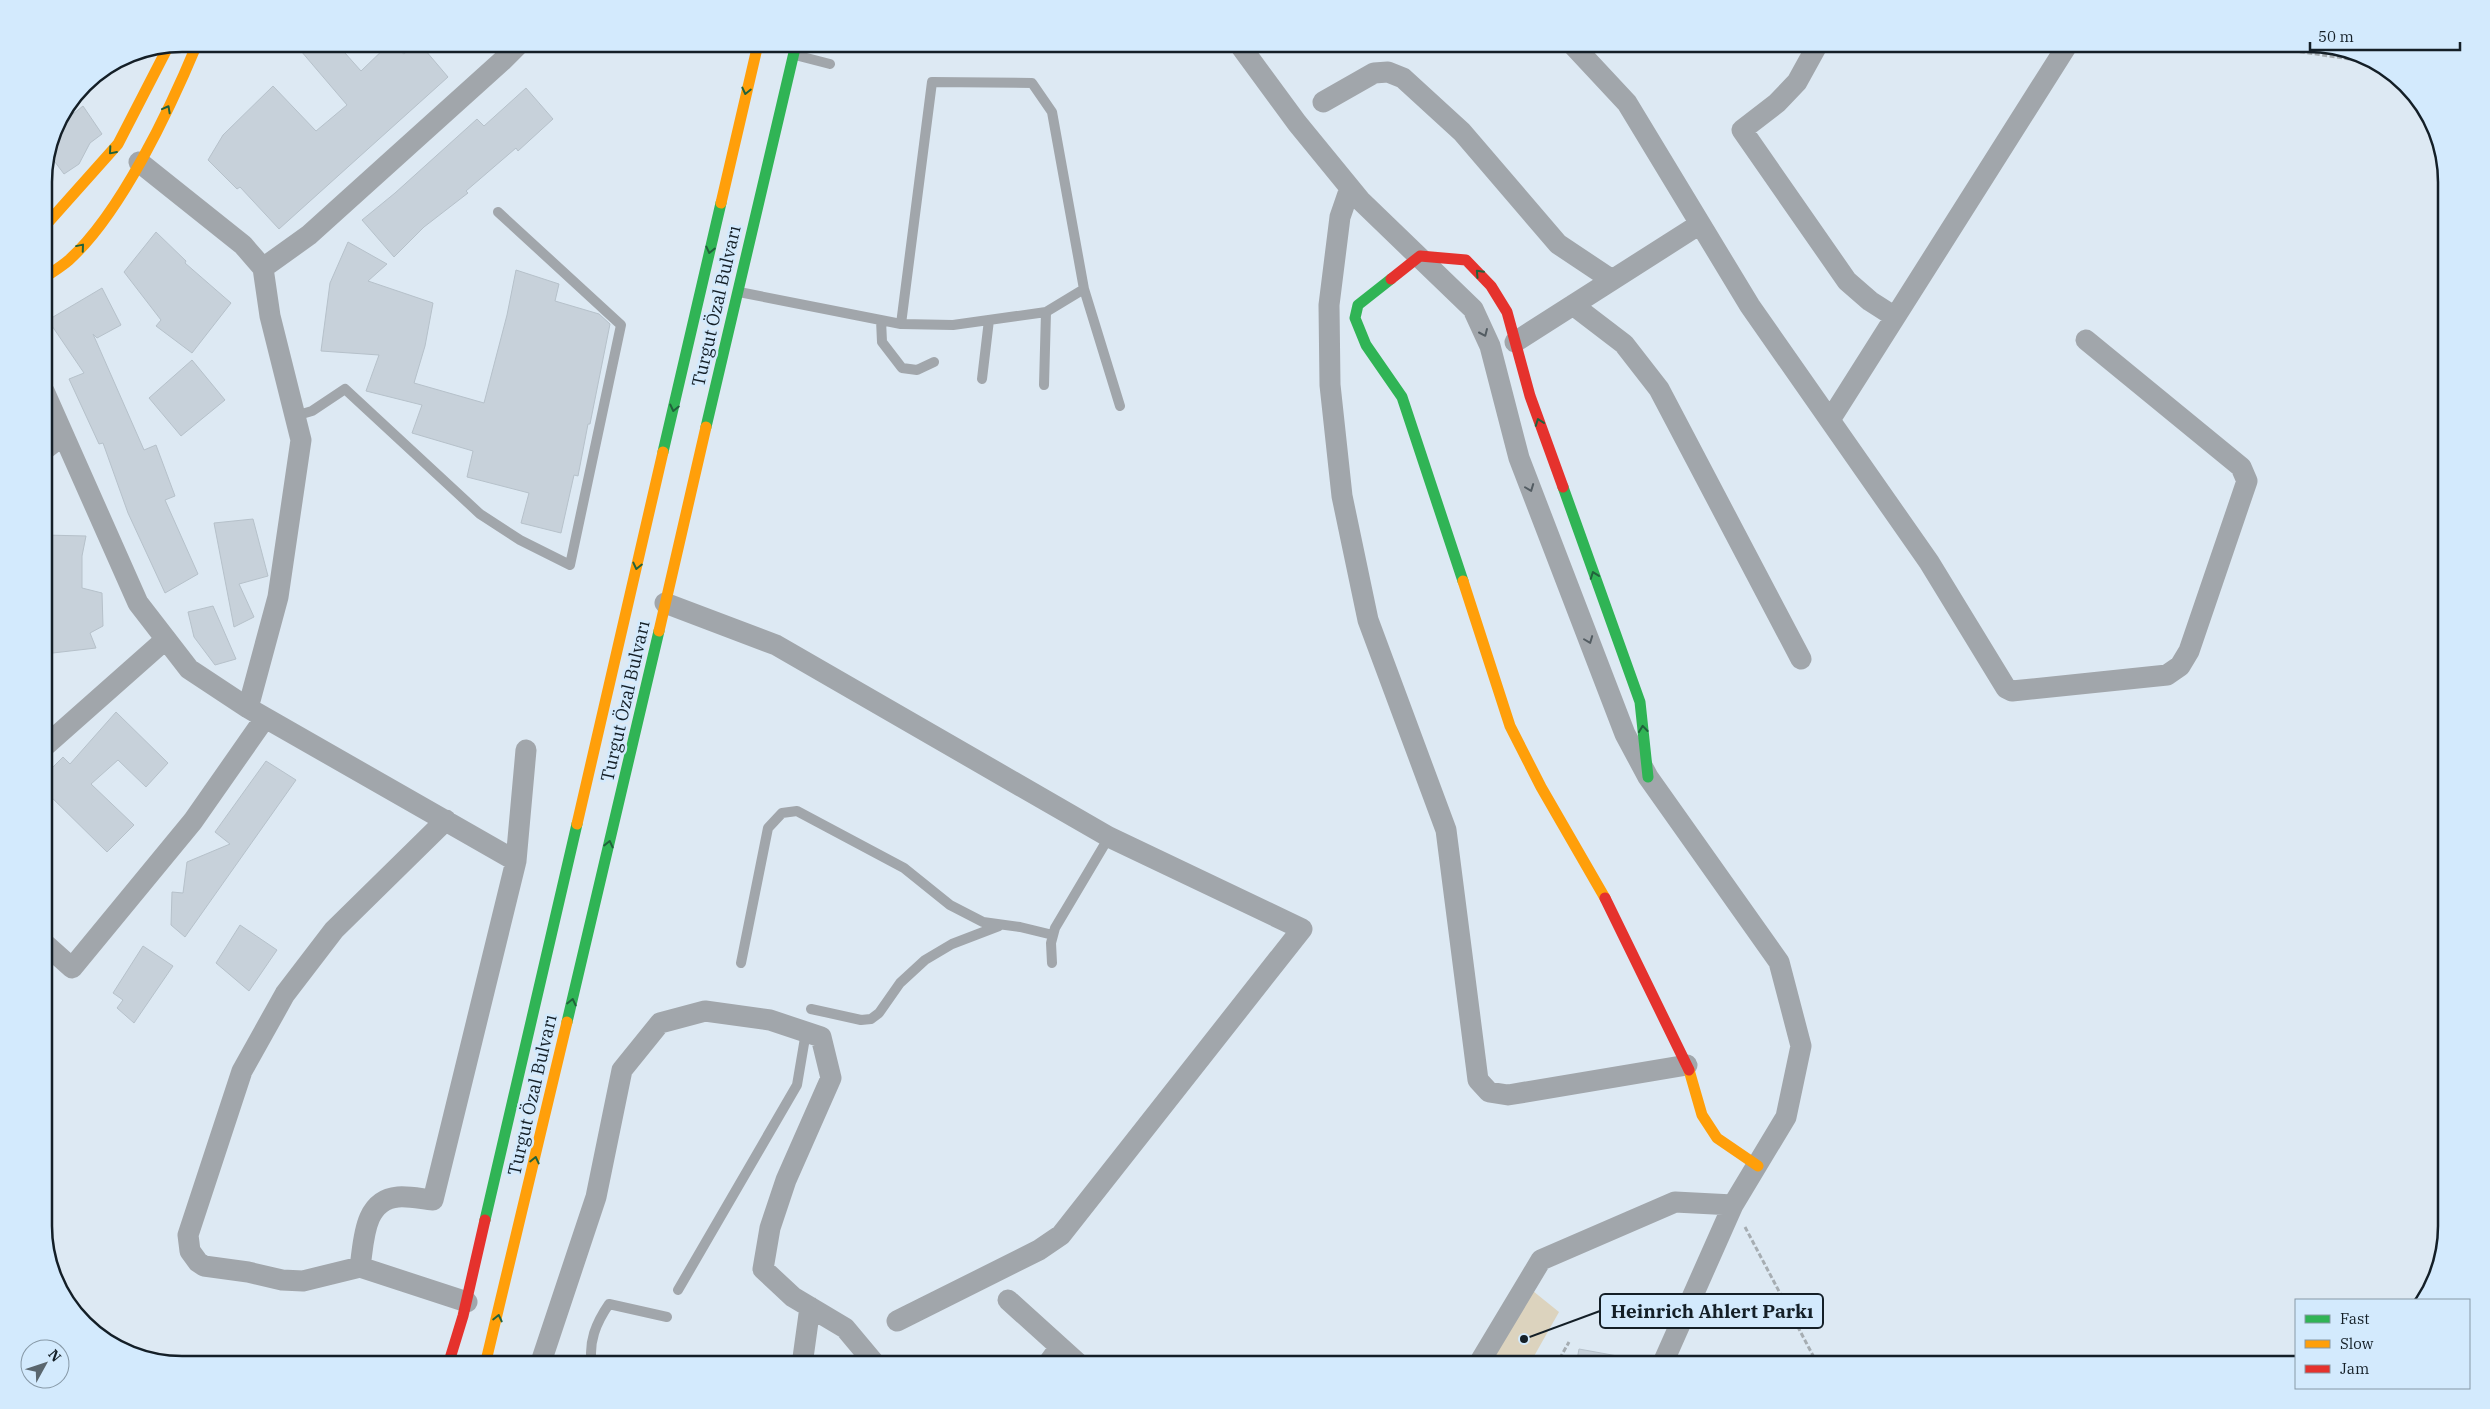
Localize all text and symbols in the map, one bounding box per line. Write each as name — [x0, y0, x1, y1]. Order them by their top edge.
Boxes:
scale bar — [2310, 20, 2460, 52]
text: 50 m — [2318, 27, 2354, 46]
one-way arrow — [741, 87, 752, 96]
one-way arrow — [161, 106, 171, 115]
one-way arrow — [109, 145, 118, 154]
street label: Turgut Özal Bulvarı — [686, 223, 746, 389]
one-way arrow — [75, 243, 84, 252]
one-way arrow — [705, 245, 716, 254]
one-way arrow — [1476, 270, 1485, 279]
one-way arrow — [1477, 328, 1488, 337]
one-way arrow — [669, 403, 680, 412]
one-way arrow — [1535, 418, 1545, 427]
one-way arrow — [1524, 483, 1535, 492]
one-way arrow — [632, 562, 643, 571]
one-way arrow — [1590, 571, 1600, 579]
street label: Turgut Özal Bulvarı — [595, 618, 655, 784]
one-way arrow — [1583, 635, 1593, 644]
one-way arrow — [1638, 725, 1649, 733]
one-way arrow — [603, 839, 614, 848]
one-way arrow — [566, 997, 577, 1006]
street label: Turgut Özal Bulvarı — [502, 1012, 562, 1178]
one-way arrow — [529, 1156, 540, 1164]
callout: Heinrich Ahlert Parkı — [1600, 1294, 1823, 1328]
text: Heinrich Ahlert Parkı — [1611, 1299, 1813, 1323]
legend — [2295, 1299, 2470, 1389]
text: Fast — [2340, 1309, 2370, 1328]
one-way arrow — [492, 1314, 503, 1323]
text: Slow — [2340, 1334, 2374, 1353]
north arrow — [20, 1339, 70, 1389]
text: N — [45, 1346, 65, 1366]
text: Jam — [2340, 1359, 2369, 1378]

